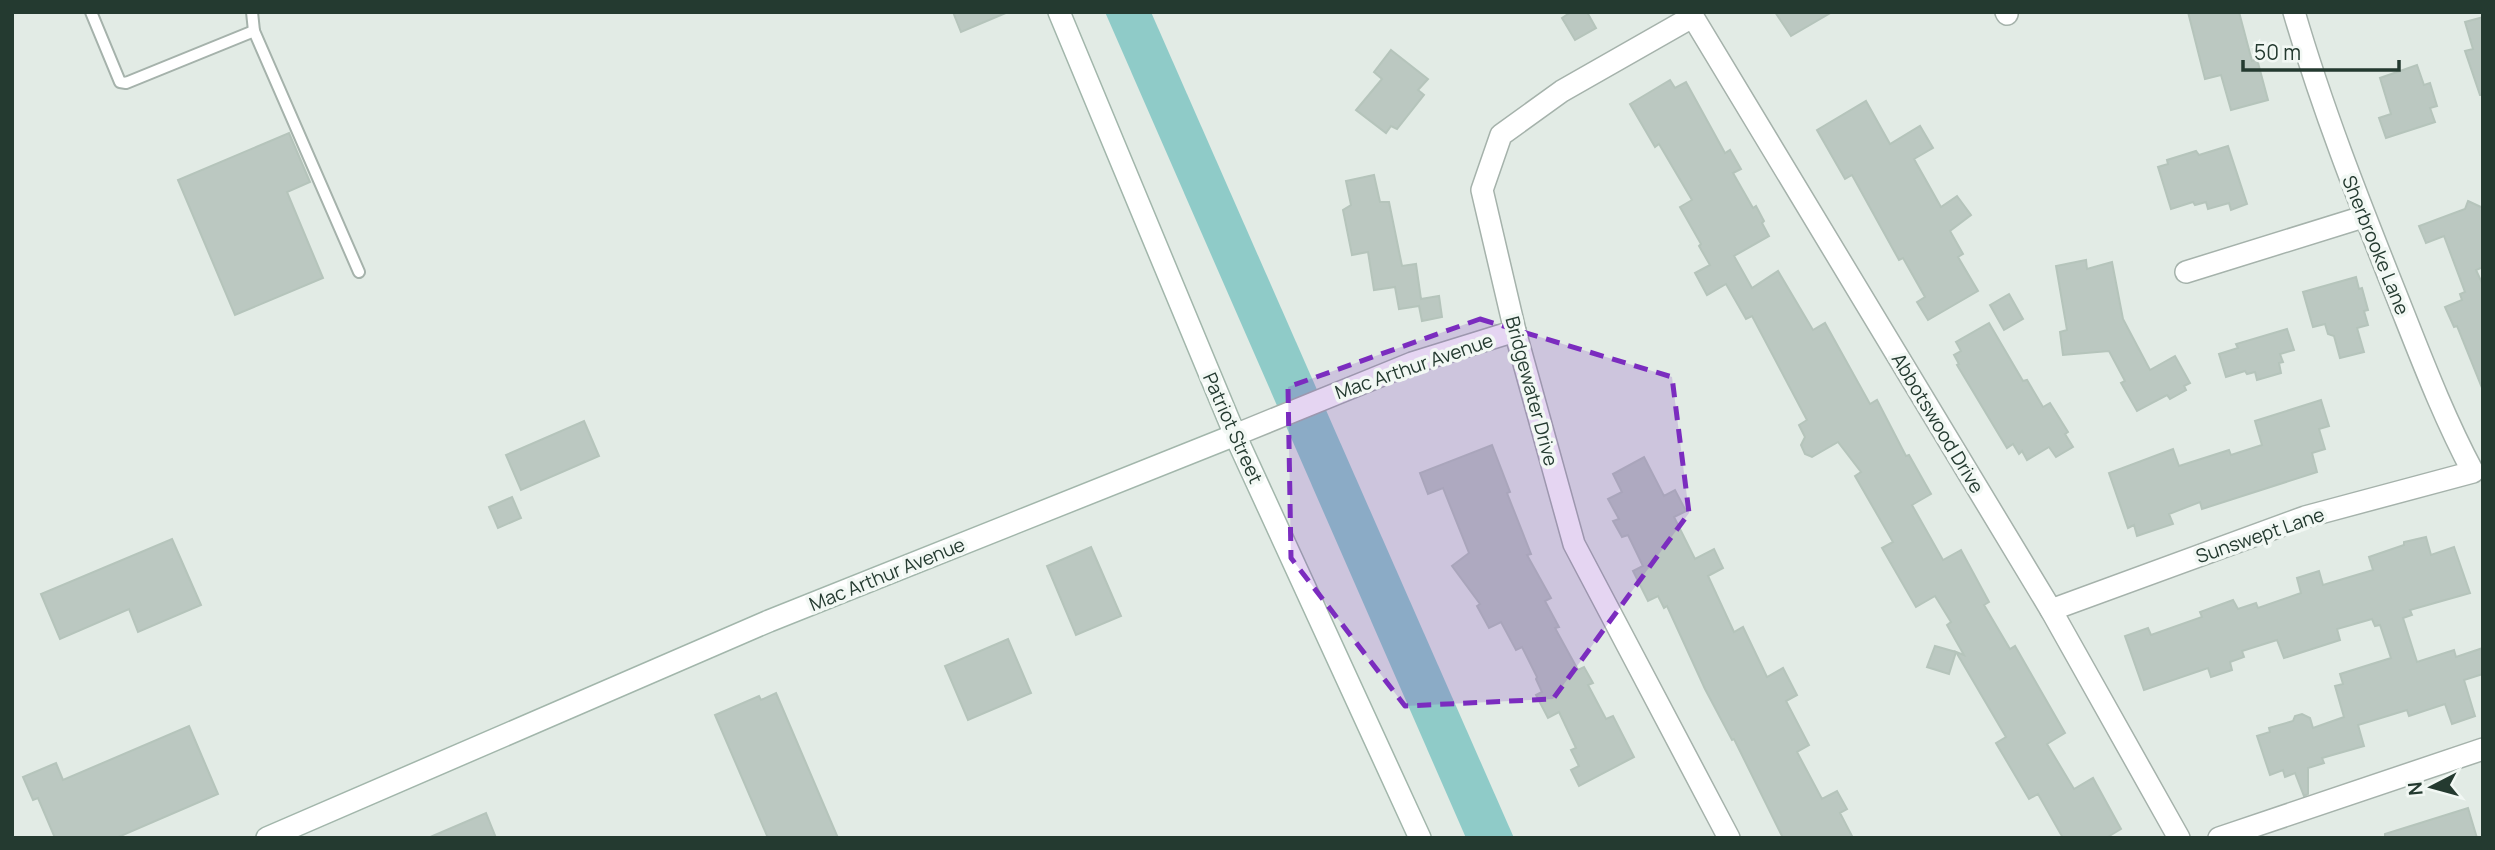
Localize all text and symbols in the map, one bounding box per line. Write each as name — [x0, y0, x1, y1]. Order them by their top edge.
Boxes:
scale bar — [2243, 28, 2399, 72]
text: 50 m — [2254, 38, 2301, 66]
street label: Sherbrooke Lane — [2336, 171, 2416, 319]
street label: Bridgewater Drive — [1499, 313, 1565, 469]
street label: Mac Arthur Avenue — [1331, 327, 1497, 405]
street label: Abbotswood Drive — [1886, 348, 1990, 498]
street label: Patriot Street — [1197, 368, 1269, 488]
street label: Sunswept Lane — [2192, 501, 2328, 569]
street label: Mac Arthur Avenue — [805, 531, 969, 617]
north arrow — [2397, 752, 2467, 822]
text: N — [2401, 781, 2429, 797]

